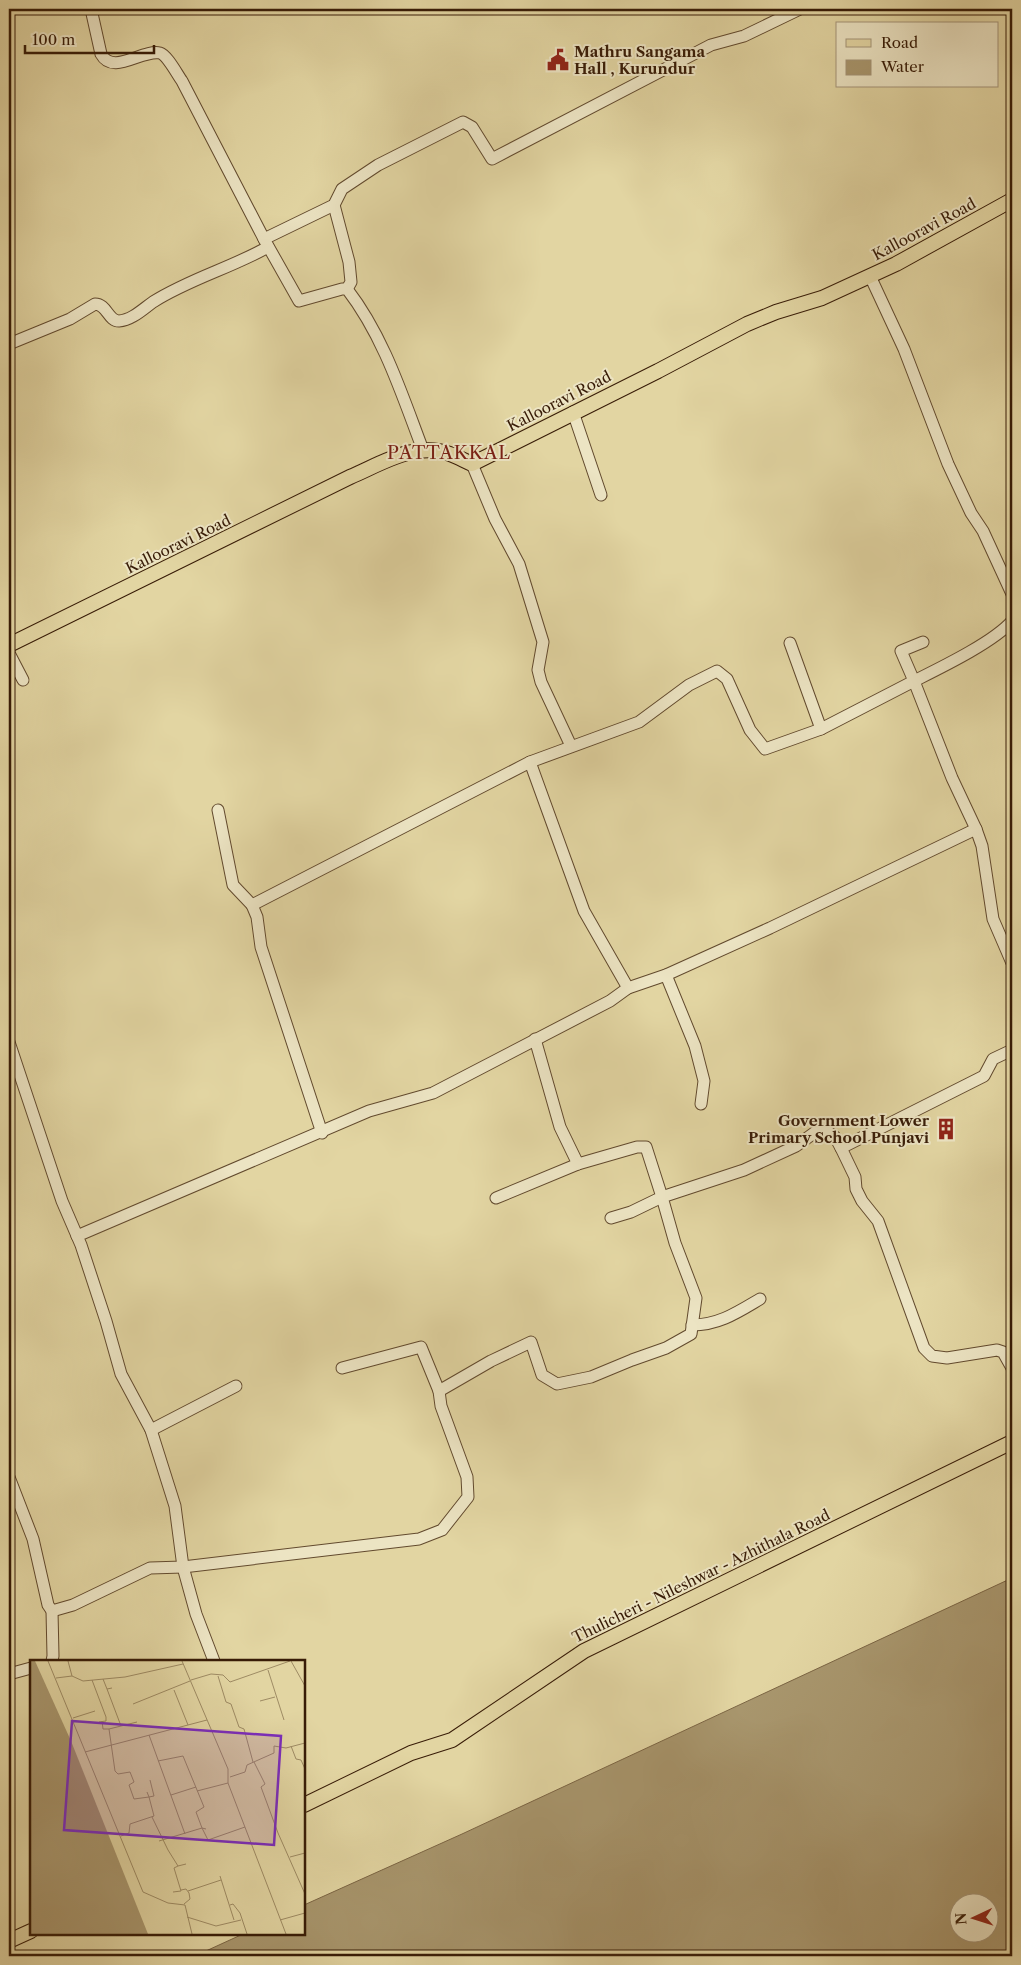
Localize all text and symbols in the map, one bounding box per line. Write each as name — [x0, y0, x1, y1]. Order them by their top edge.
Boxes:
scale bar — [25, 22, 154, 54]
legend — [836, 22, 998, 88]
text: 100 m — [32, 30, 75, 49]
text: Road — [881, 33, 918, 52]
place label: Mathru Sangama Hall , Kurundur — [574, 42, 706, 78]
public building icon: Mathru Sangama Hall , Kurundur — [545, 47, 571, 73]
text: Water — [880, 57, 925, 76]
street label: Kallooravi Road — [869, 194, 979, 264]
street label: Kallooravi Road — [504, 367, 614, 435]
district label: PATTAKKAL — [387, 442, 511, 464]
street label: Kallooravi Road — [122, 510, 234, 578]
place label: Government Lower Primary School Punjavi — [748, 1111, 930, 1147]
building icon: Government Lower Primary School Punjavi — [933, 1116, 959, 1142]
street label: Thulicheri - Nileshwar - Azhithala Road — [569, 1505, 833, 1647]
inset map — [30, 1660, 305, 1935]
north arrow — [948, 1892, 998, 1942]
text: N — [952, 1912, 970, 1926]

